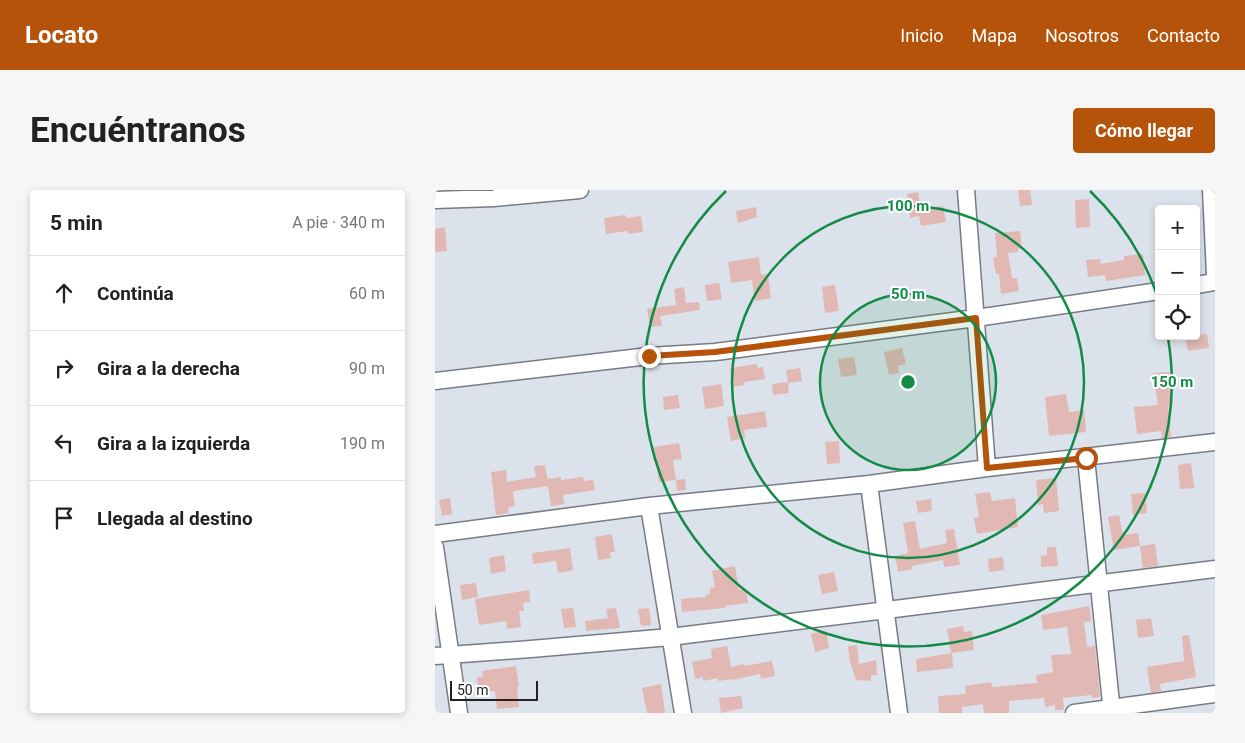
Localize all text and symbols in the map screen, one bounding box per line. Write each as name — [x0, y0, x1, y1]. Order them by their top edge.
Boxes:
text: Locato — [25, 21, 98, 49]
text: Inicio — [900, 25, 944, 46]
text: Mapa — [972, 25, 1017, 46]
text: Nosotros — [1045, 25, 1119, 46]
text: Contacto — [1147, 25, 1220, 46]
button: Cómo llegar — [1073, 108, 1215, 153]
text: Encuéntranos — [30, 110, 246, 151]
text: 100 m — [887, 197, 929, 215]
map controls — [1155, 205, 1200, 340]
button: + — [1155, 205, 1200, 250]
text: 5 min — [50, 211, 103, 235]
text: A pie · 340 m — [292, 213, 385, 232]
button: − — [1155, 250, 1200, 295]
icon: ahead — [50, 279, 78, 307]
text: Continúa — [97, 282, 174, 305]
text: 60 m — [349, 284, 385, 303]
text: 50 m — [891, 285, 925, 303]
button: locate — [1155, 295, 1200, 340]
route end — [638, 345, 661, 368]
icon: right — [50, 354, 78, 382]
text: Gira a la derecha — [97, 357, 240, 380]
text: 90 m — [349, 359, 385, 378]
centre of rings — [899, 373, 917, 391]
text: 150 m — [1151, 373, 1193, 391]
icon: left — [50, 429, 78, 457]
text: Gira a la izquierda — [97, 432, 250, 455]
text: 190 m — [340, 434, 385, 453]
route start — [1075, 447, 1098, 470]
icon: arrive — [50, 504, 78, 532]
text: Llegada al destino — [97, 507, 253, 530]
scale bar — [450, 678, 537, 701]
text: 50 m — [457, 682, 489, 698]

